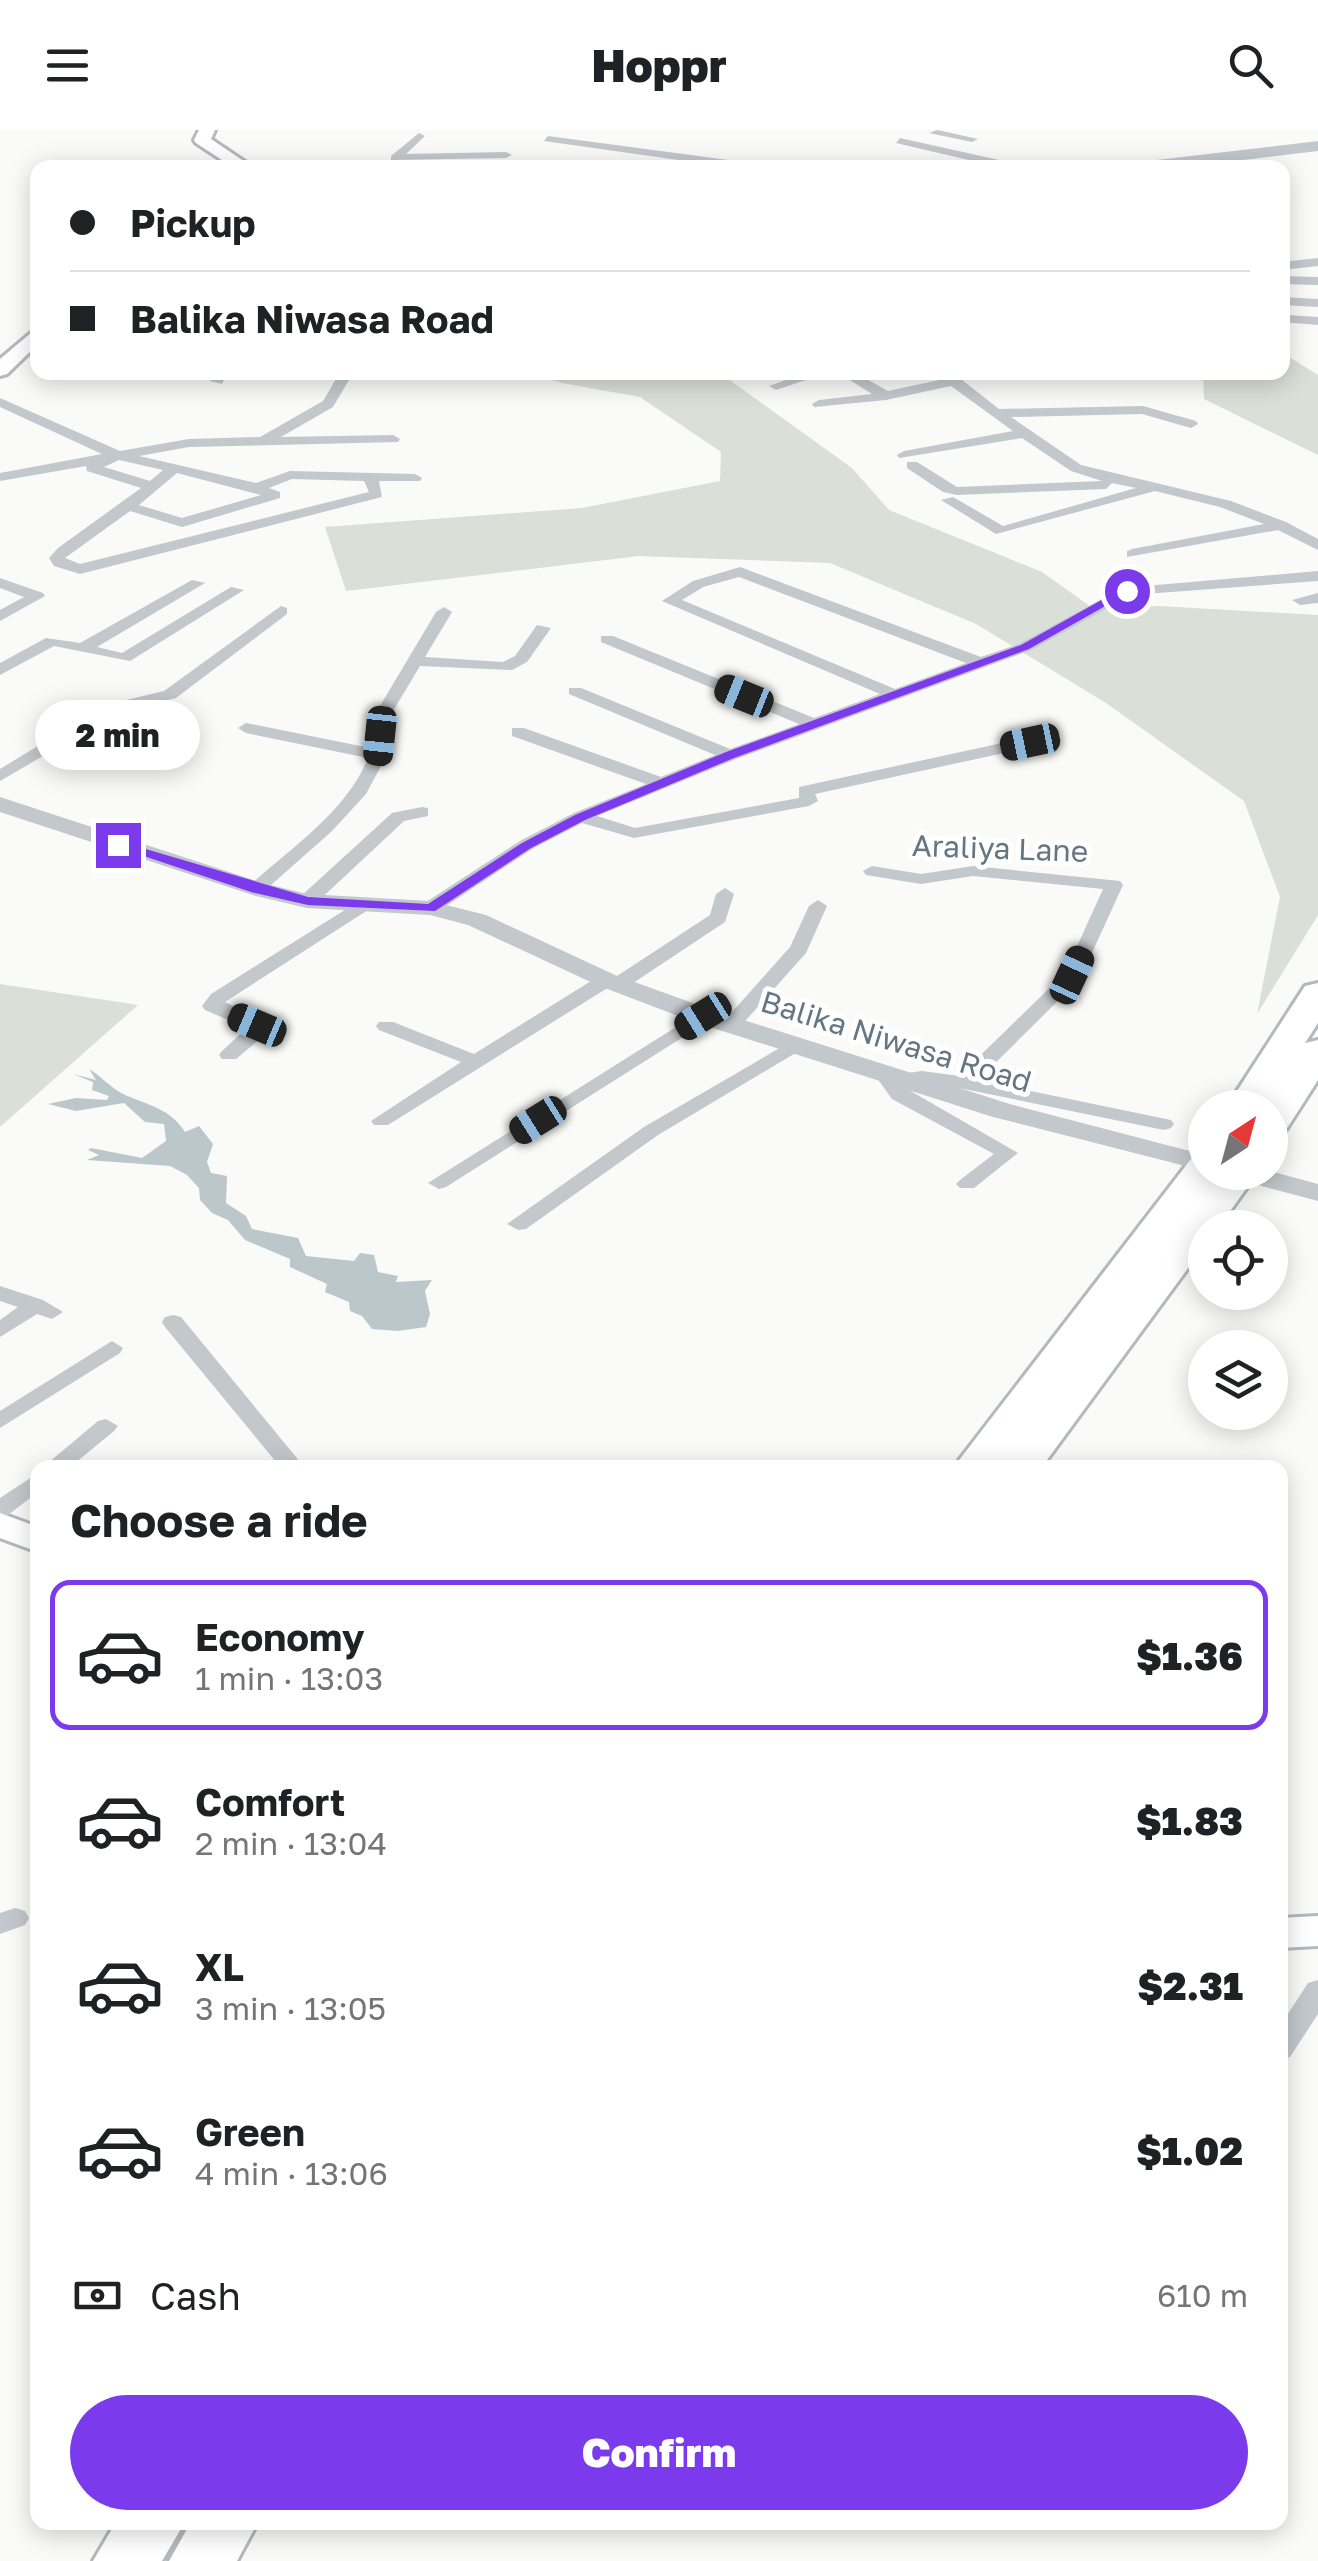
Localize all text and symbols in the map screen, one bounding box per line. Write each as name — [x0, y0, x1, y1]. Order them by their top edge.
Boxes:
icon: menu — [40, 38, 95, 93]
text: Hoppr — [591, 38, 727, 92]
icon: search — [1223, 38, 1278, 93]
text: Pickup — [130, 200, 256, 245]
text: Balika Niwasa Road — [130, 296, 494, 341]
route start — [1105, 569, 1150, 614]
car — [711, 671, 777, 721]
callout: 2 min — [36, 700, 200, 770]
car — [362, 705, 398, 767]
text: 2 min — [75, 716, 160, 754]
car — [998, 721, 1062, 763]
route end — [96, 823, 141, 868]
street label: Araliya Lane — [911, 827, 1089, 869]
car — [1046, 941, 1098, 1009]
street label: Balika Niwasa Road — [757, 983, 1036, 1099]
car — [670, 987, 736, 1045]
car — [224, 999, 290, 1051]
north arrow — [1188, 1090, 1288, 1190]
map controls — [1188, 1090, 1288, 1430]
car — [505, 1091, 571, 1149]
button: locate — [1188, 1210, 1288, 1310]
button: layers — [1188, 1330, 1288, 1430]
text: Choose a ride — [70, 1493, 368, 1547]
icon: car — [75, 1610, 165, 1700]
text: Economy — [195, 1614, 364, 1659]
text: $1.36 — [1136, 1633, 1243, 1678]
text: 1 min · 13:03 — [195, 1659, 383, 1697]
icon: car — [75, 1775, 165, 1865]
text: Comfort — [195, 1779, 345, 1824]
text: $1.83 — [1136, 1798, 1243, 1843]
text: 2 min · 13:04 — [195, 1824, 387, 1862]
icon: car — [75, 1940, 165, 2030]
text: XL — [195, 1944, 244, 1989]
text: $2.31 — [1137, 1963, 1243, 2008]
text: 3 min · 13:05 — [195, 1989, 386, 2027]
icon: car — [75, 2105, 165, 2195]
text: Green — [195, 2109, 305, 2154]
text: $1.02 — [1136, 2128, 1243, 2173]
text: 4 min · 13:06 — [195, 2154, 388, 2192]
icon: cash — [70, 2268, 125, 2323]
text: Cash — [150, 2273, 241, 2318]
text: 610 m — [1157, 2276, 1248, 2314]
button: Confirm — [70, 2395, 1248, 2510]

